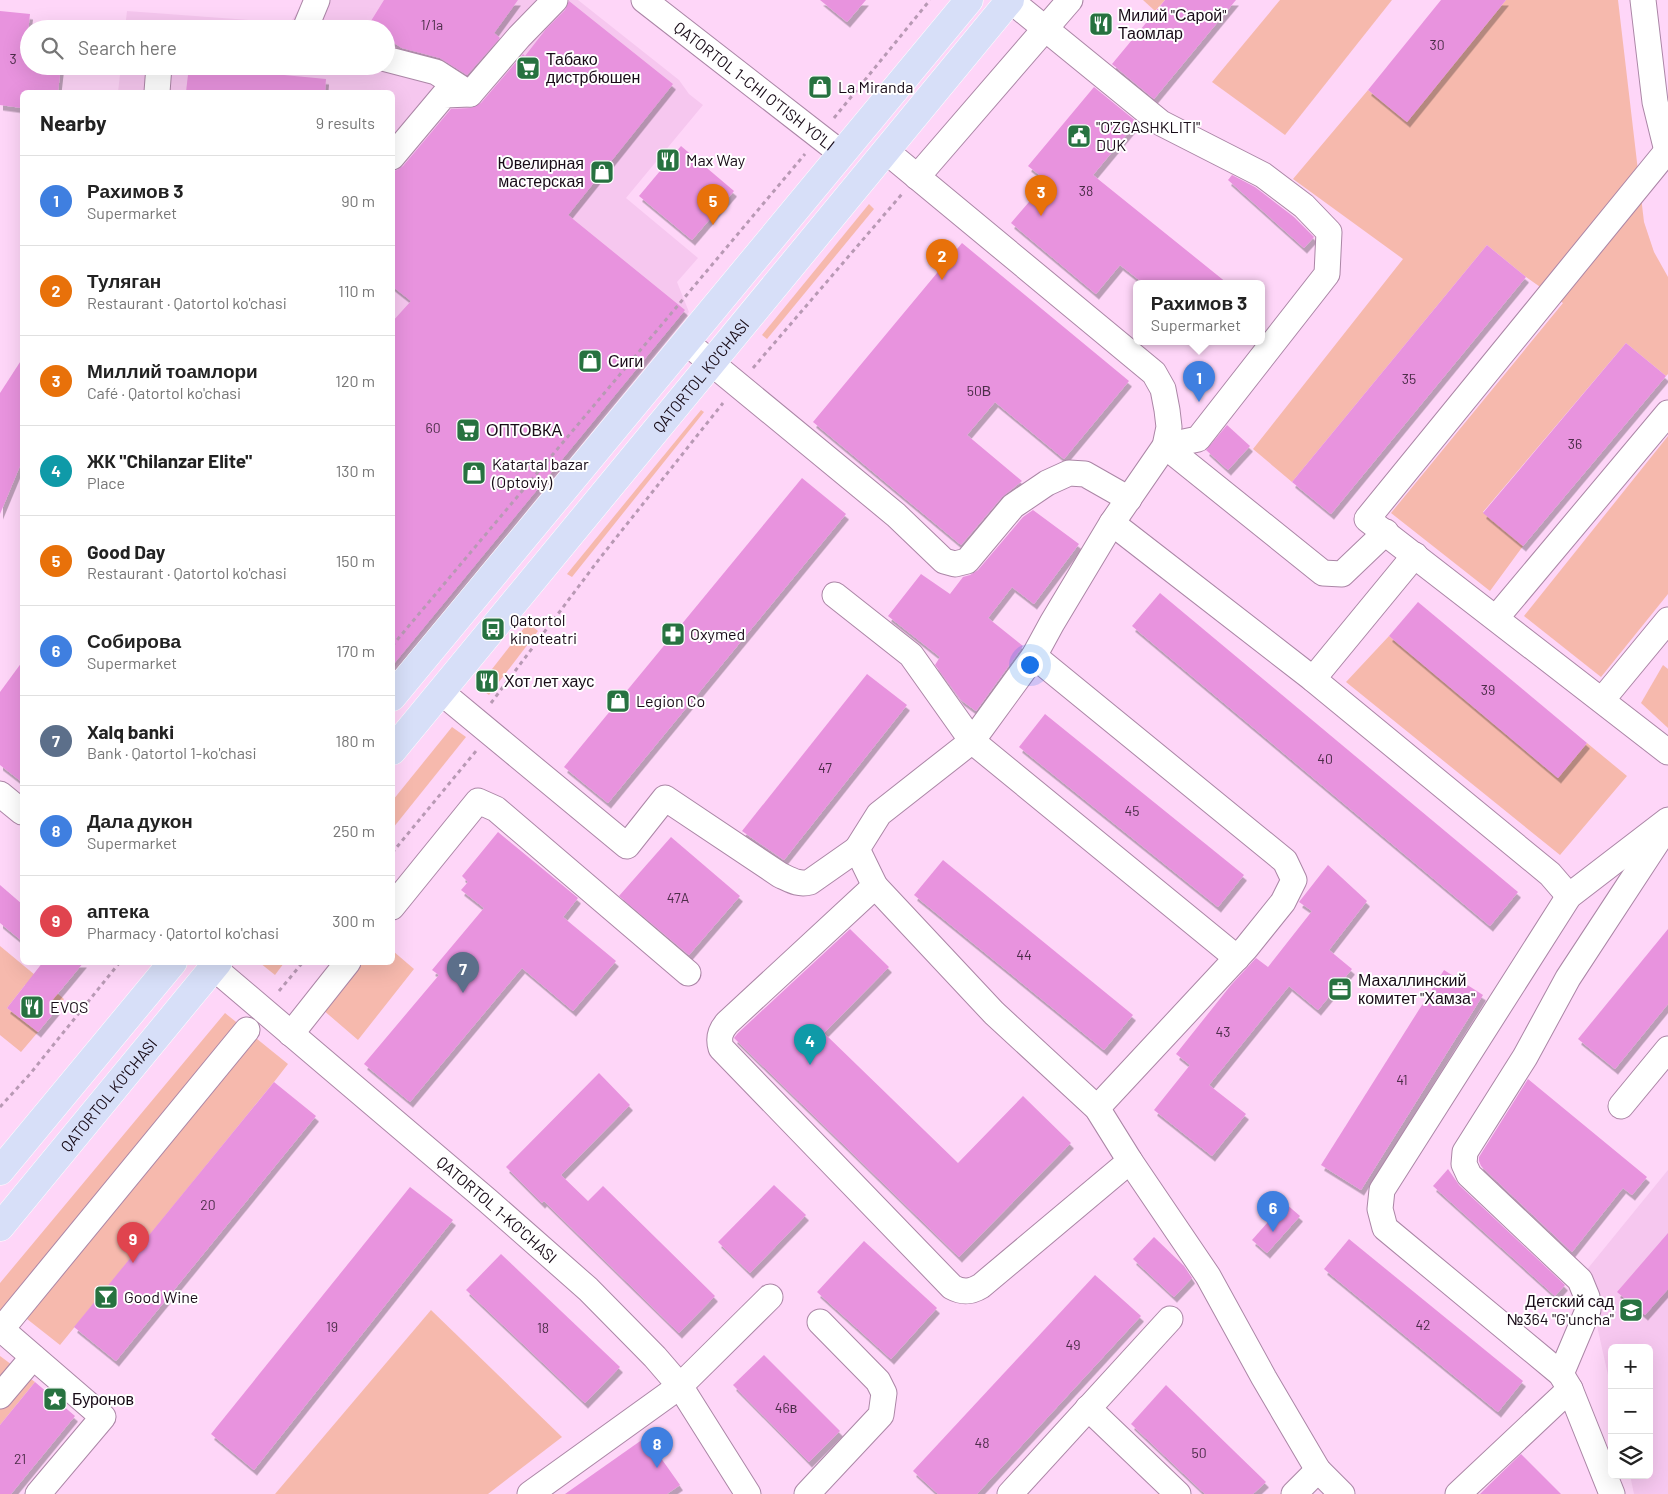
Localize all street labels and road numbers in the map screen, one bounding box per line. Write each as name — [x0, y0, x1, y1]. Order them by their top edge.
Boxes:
street label: QATORTOL 1-CHI O'TISH YO'LI — [671, 17, 839, 154]
street label: QATORTOL KO'CHASI — [648, 315, 753, 436]
street label: QATORTOL KO'CHASI — [56, 1034, 160, 1155]
street label: QATORTOL 1-KO'CHASI — [433, 1152, 561, 1266]

